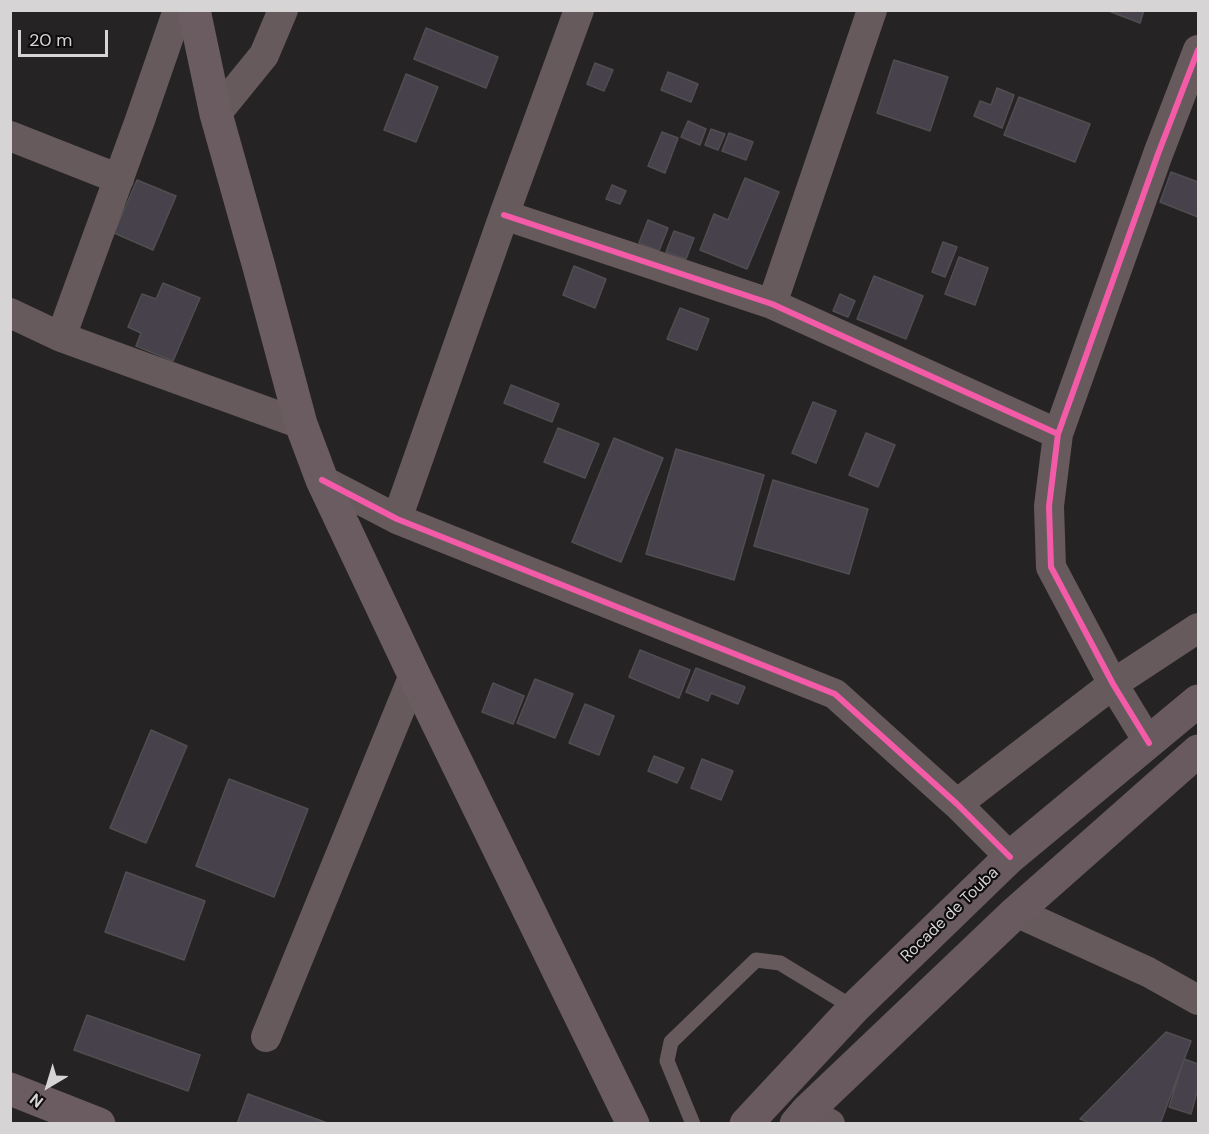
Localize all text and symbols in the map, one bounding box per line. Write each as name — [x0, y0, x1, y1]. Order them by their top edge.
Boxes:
scale bar — [21, 18, 111, 56]
text: 20 m — [29, 28, 72, 52]
street label: Rocade de Touba — [897, 864, 1003, 966]
north arrow — [18, 1056, 78, 1116]
text: N — [26, 1089, 48, 1112]

